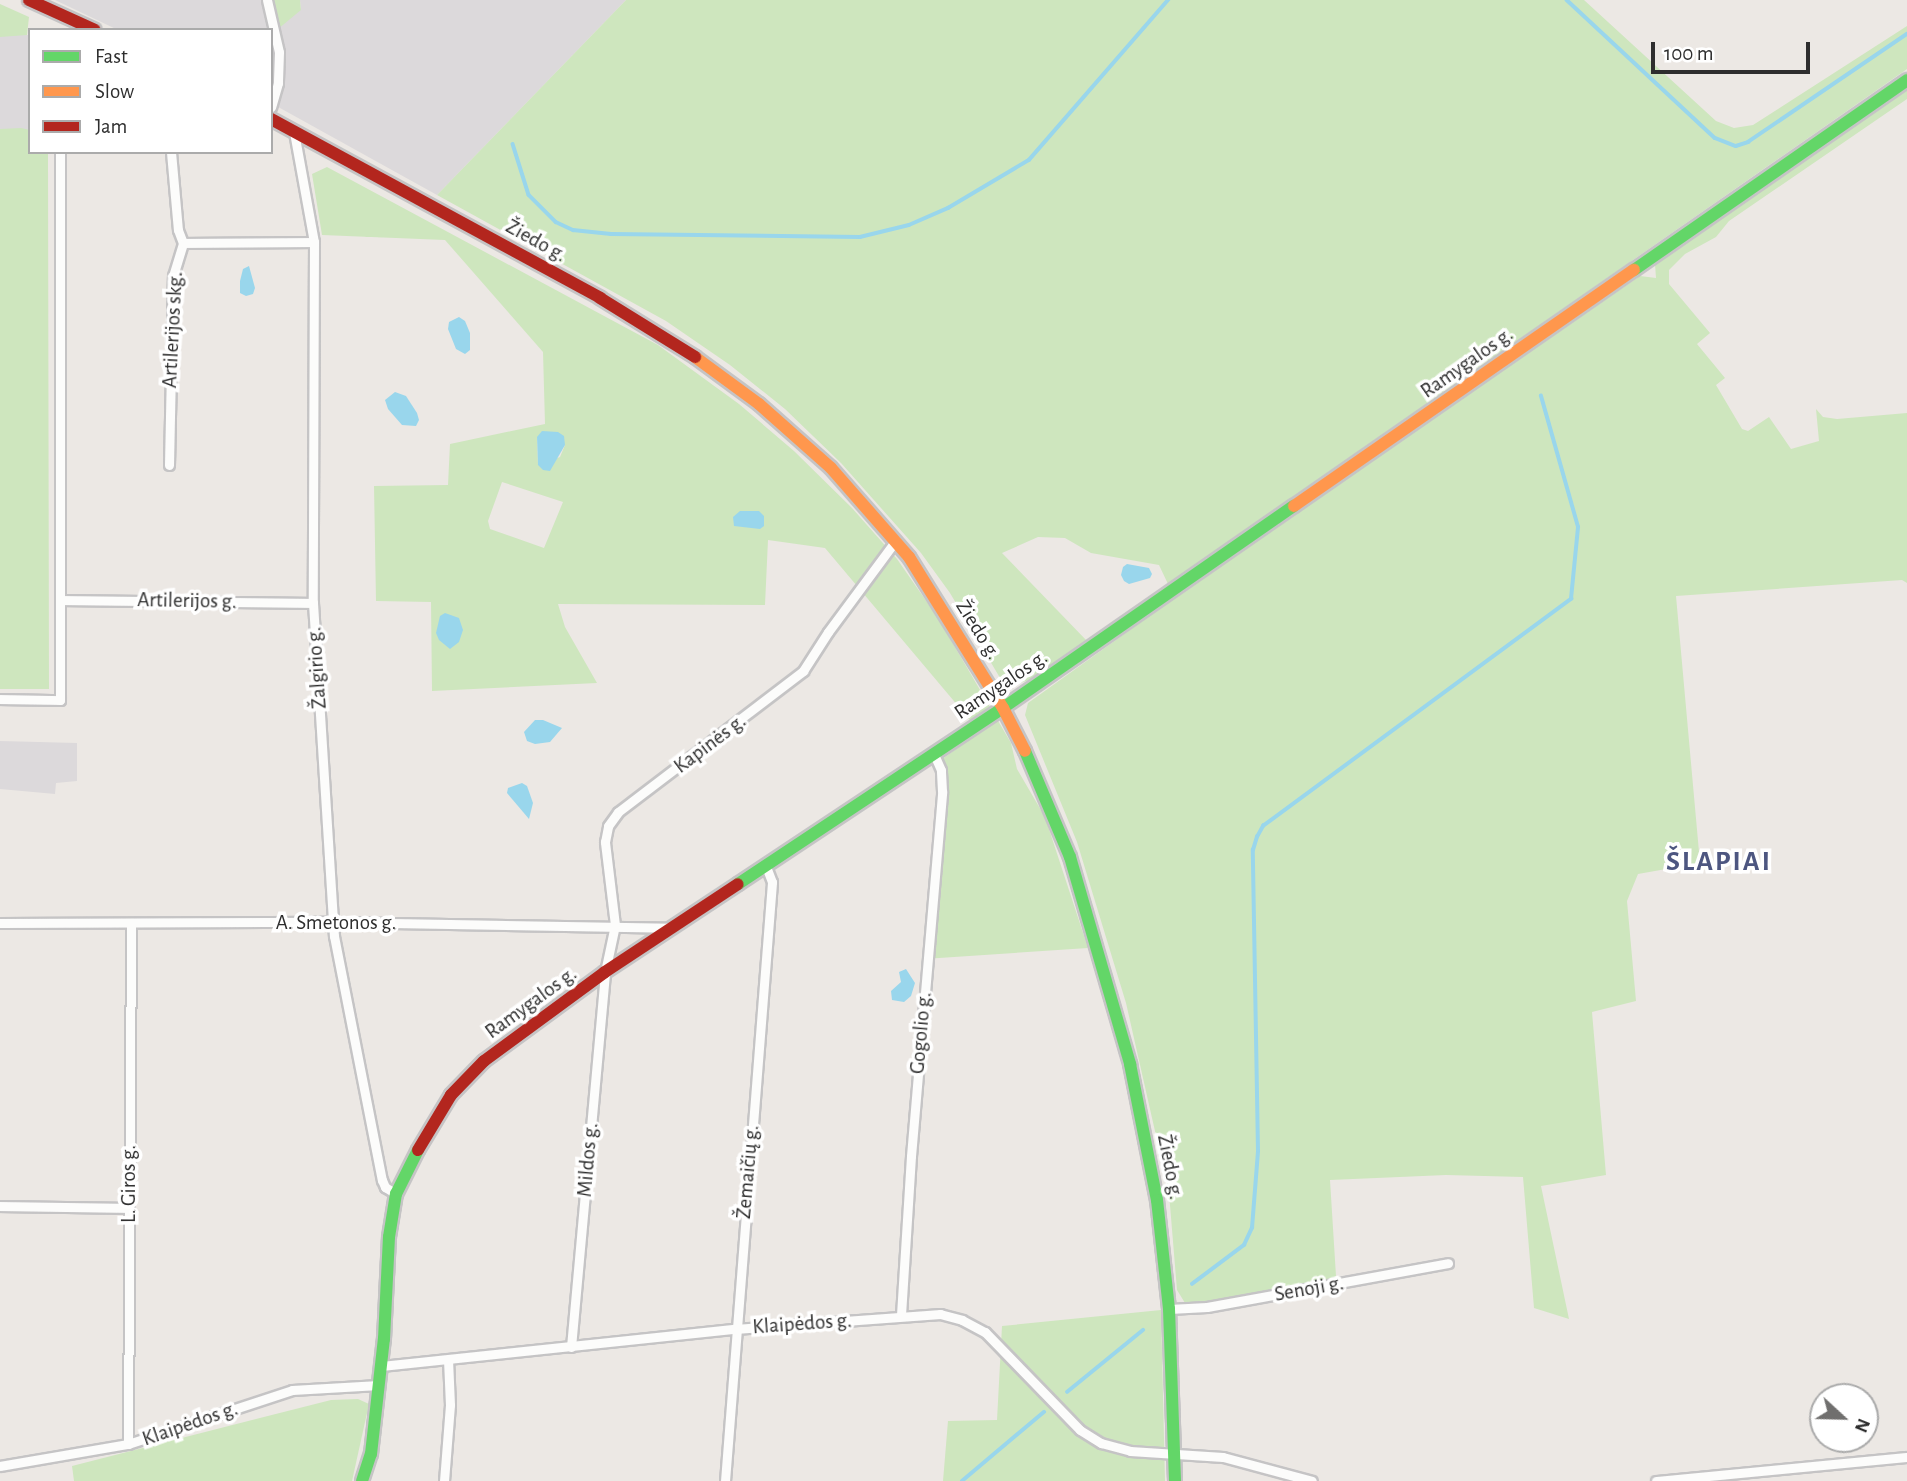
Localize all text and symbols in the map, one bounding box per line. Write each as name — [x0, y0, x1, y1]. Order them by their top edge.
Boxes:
legend — [28, 28, 273, 154]
scale bar — [1655, 28, 1814, 72]
text: 100 m — [1664, 43, 1714, 64]
text: Fast — [95, 46, 128, 67]
text: Slow — [95, 81, 134, 102]
text: Jam — [95, 116, 127, 137]
street label: Žiedo g. — [501, 214, 571, 268]
street label: Artilerijos skg. — [157, 271, 189, 389]
street label: Ramygalos g. — [1416, 322, 1518, 404]
street label: Artilerijos g. — [137, 588, 237, 614]
street label: Žiedo g. — [950, 596, 1006, 664]
street label: Žalgirio g. — [302, 626, 332, 710]
street label: Ramygalos g. — [950, 645, 1052, 725]
street label: Kapinės g. — [669, 709, 751, 779]
district label: ŠLAPIAI — [1667, 845, 1771, 879]
street label: A. Smetonos g. — [276, 910, 396, 936]
street label: Ramygalos g. — [480, 961, 582, 1045]
street label: Gogolio g. — [905, 991, 937, 1075]
street label: Mildos g. — [572, 1122, 604, 1198]
street label: Žemaičių g. — [731, 1124, 765, 1220]
street label: Žiedo g. — [1151, 1132, 1189, 1202]
street label: L. Giros g. — [116, 1145, 142, 1223]
street label: Senoji g. — [1273, 1271, 1345, 1307]
street label: Klaipėdos g. — [752, 1308, 852, 1340]
north arrow — [1809, 1383, 1879, 1453]
street label: Klaipėdos g. — [139, 1396, 241, 1452]
text: N — [1851, 1416, 1873, 1435]

